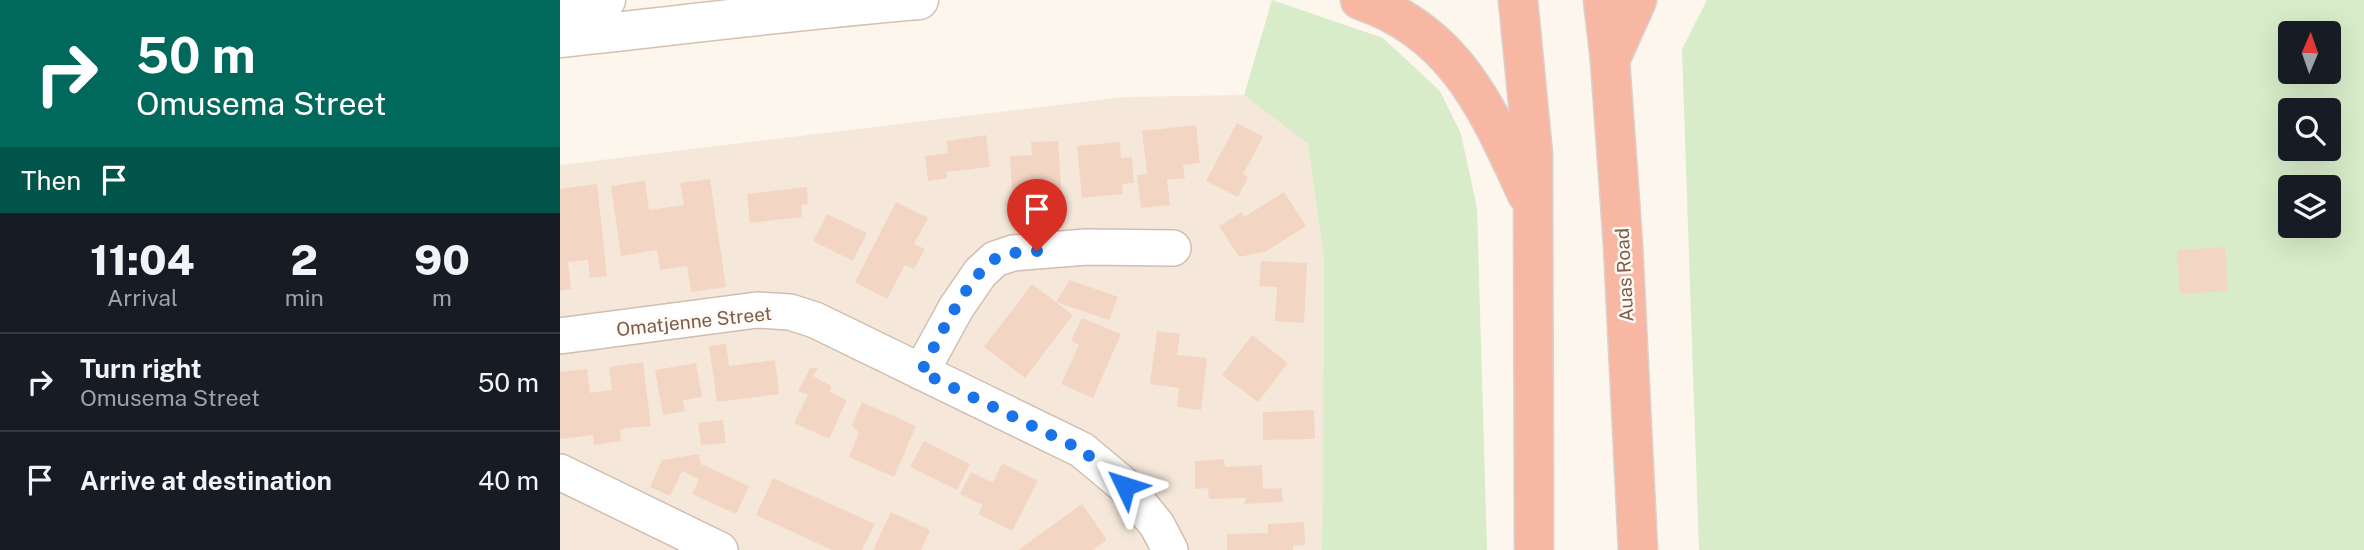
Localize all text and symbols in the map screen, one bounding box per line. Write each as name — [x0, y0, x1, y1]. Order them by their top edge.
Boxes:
north arrow — [2278, 21, 2342, 84]
map controls — [2278, 21, 2341, 238]
text: 50 m — [136, 26, 256, 84]
icon: right — [21, 28, 112, 119]
text: Omusema Street — [136, 85, 386, 122]
button: search — [2278, 98, 2341, 161]
icon: arrive — [95, 161, 133, 199]
text: Then — [21, 165, 81, 196]
button: layers — [2278, 175, 2341, 238]
pin — [1007, 179, 1067, 251]
icon: arrive — [1018, 190, 1056, 228]
street label: Auas Road — [1611, 228, 1637, 322]
text: 11:04 — [90, 235, 195, 284]
text: 2 — [291, 235, 318, 284]
text: 90 — [414, 235, 470, 284]
text: Arrival — [107, 284, 178, 311]
text: min — [285, 284, 324, 311]
text: m — [432, 284, 452, 311]
street label: Omatjenne Street — [615, 302, 773, 340]
text: Turn right — [80, 353, 202, 384]
icon: right — [21, 363, 59, 401]
text: 50 m — [478, 367, 539, 398]
text: Omusema Street — [80, 384, 260, 411]
position arrow — [1088, 449, 1162, 523]
icon: arrive — [21, 461, 59, 499]
text: Arrive at destination — [80, 465, 332, 496]
text: 40 m — [478, 465, 539, 496]

